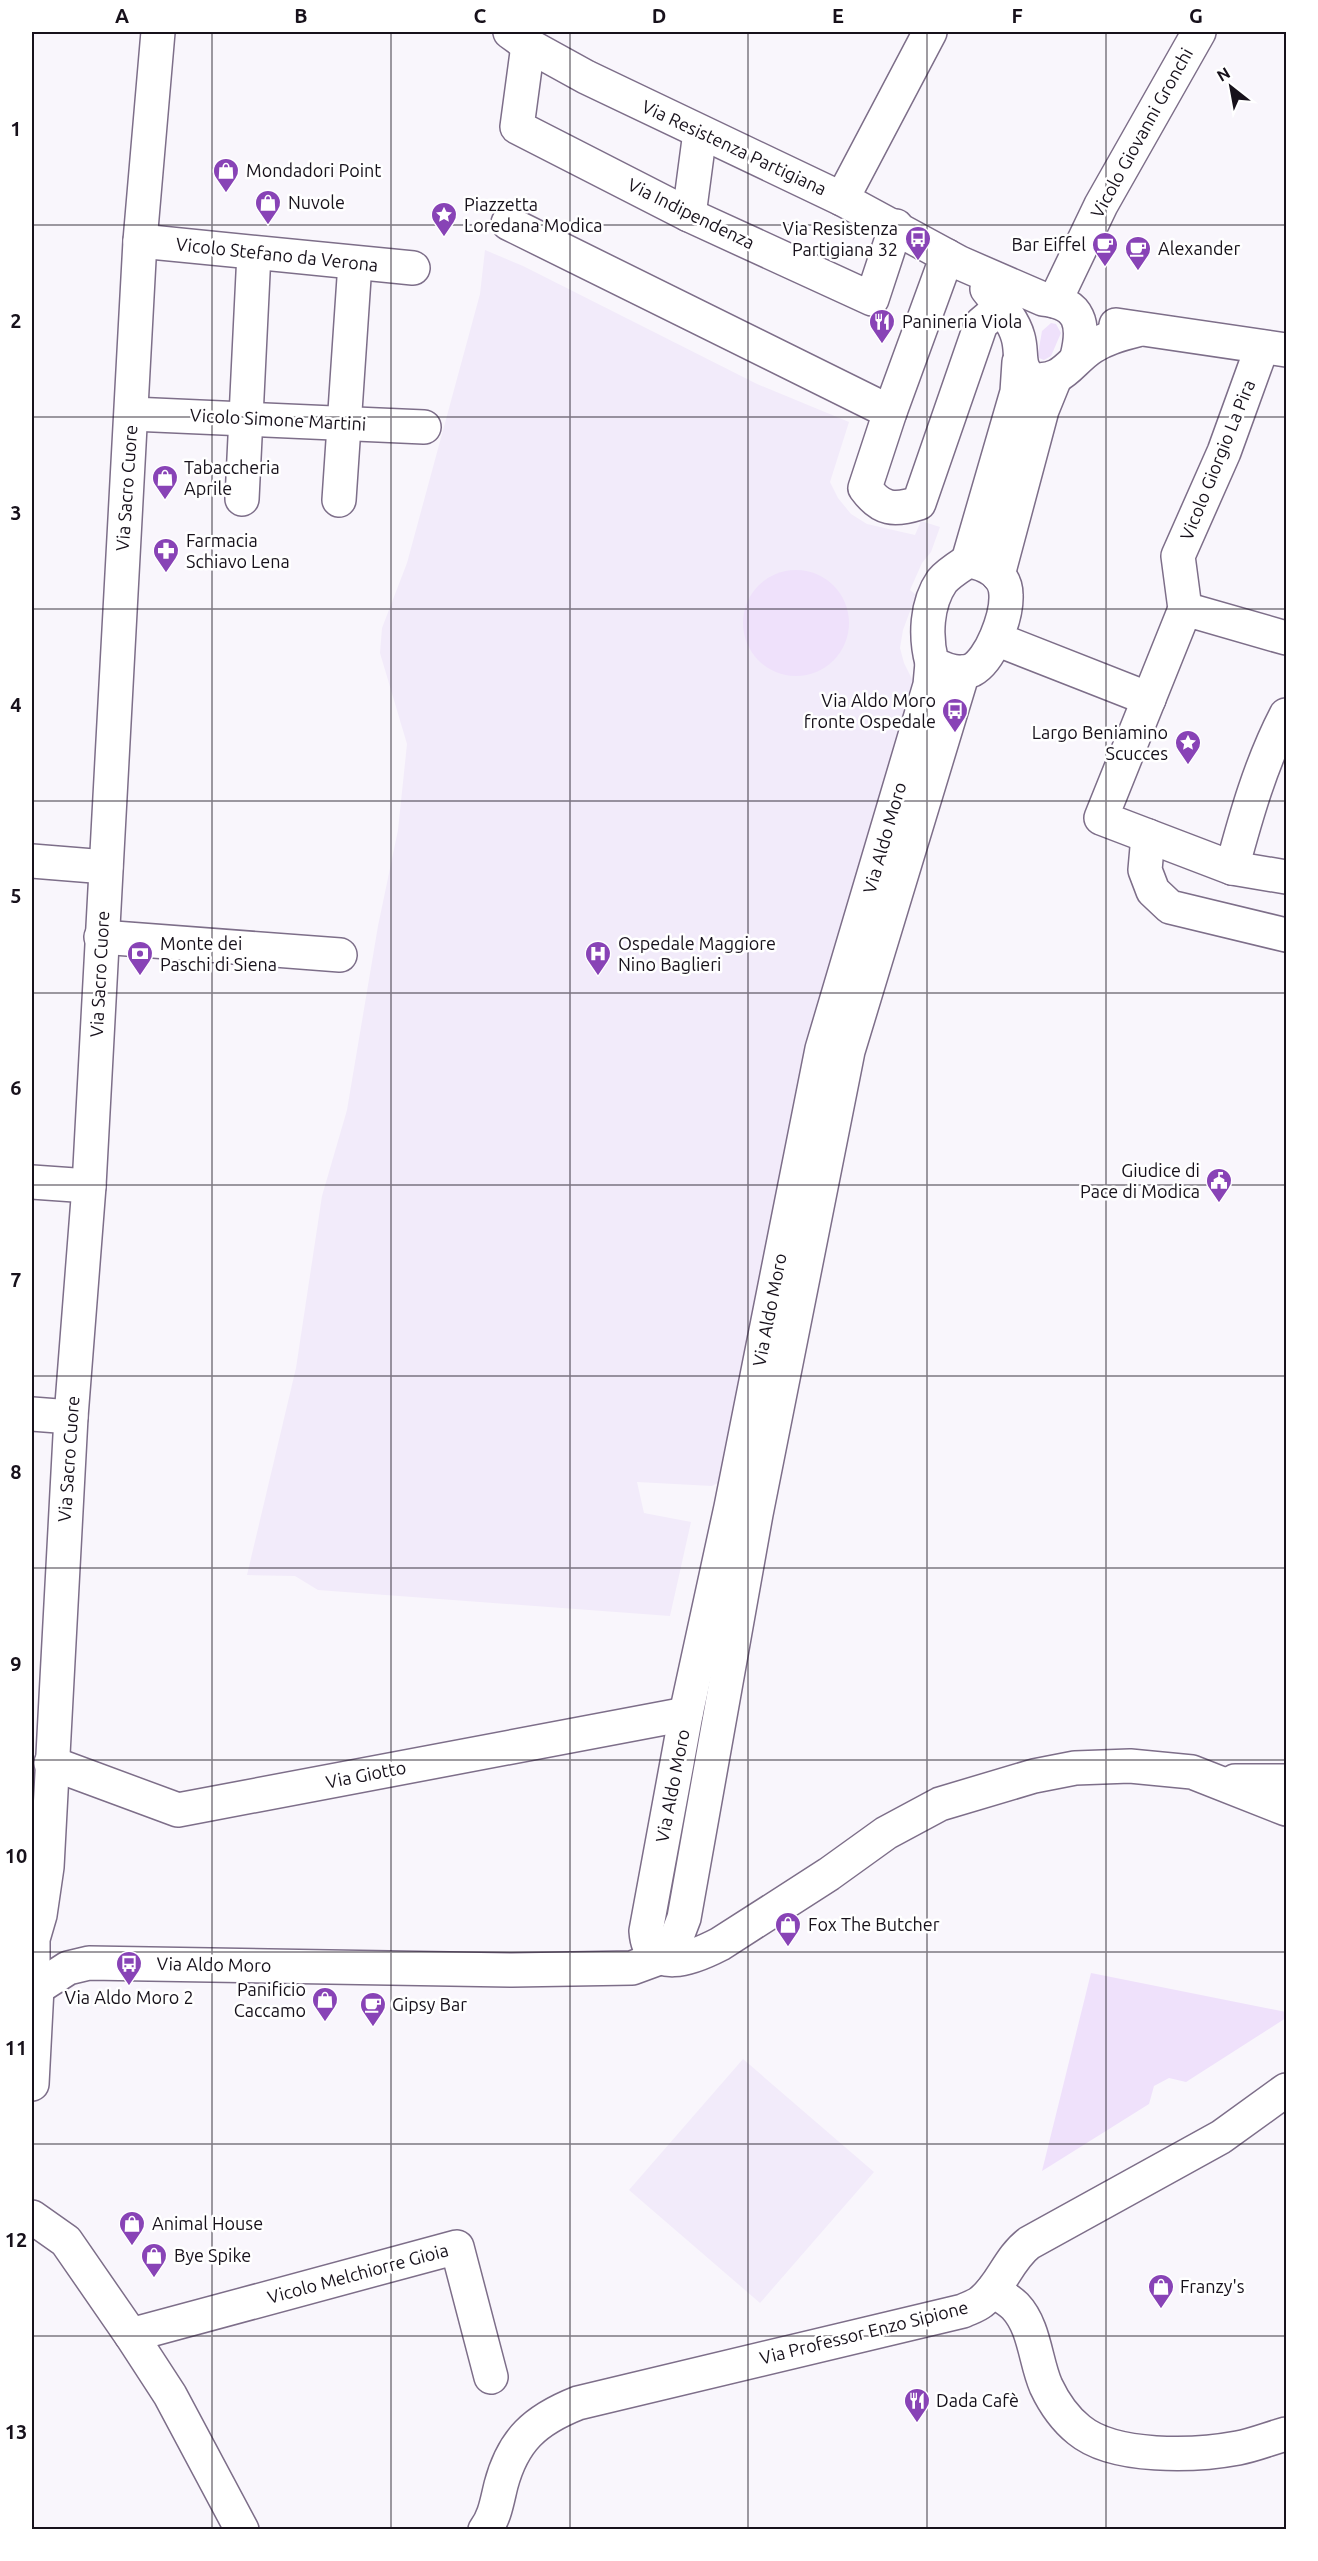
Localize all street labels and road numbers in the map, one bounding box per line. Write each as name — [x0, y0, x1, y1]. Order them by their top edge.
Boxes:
street label: Vicolo Giovanni Gronchi — [1086, 44, 1196, 221]
street label: Via Resistenza Partigiana — [639, 95, 830, 199]
street label: Via Indipendenza — [625, 174, 758, 252]
street label: Vicolo Stefano da Verona — [175, 233, 379, 275]
street label: Vicolo Giorgio La Pira — [1176, 376, 1258, 543]
street label: Vicolo Simone Martini — [189, 404, 367, 434]
street label: Via Sacro Cuore — [112, 424, 140, 552]
street label: Via Aldo Moro — [859, 780, 909, 896]
street label: Via Sacro Cuore — [86, 910, 112, 1038]
street label: Via Aldo Moro — [748, 1252, 790, 1368]
street label: Via Sacro Cuore — [54, 1395, 82, 1523]
street label: Via Aldo Moro — [651, 1728, 693, 1844]
street label: Via Giotto — [324, 1756, 408, 1792]
street label: Via Aldo Moro — [156, 1953, 272, 1975]
street label: Vicolo Melchiorre Gioia — [265, 2239, 450, 2307]
street label: Via Professor Enzo Sipione — [757, 2296, 970, 2368]

